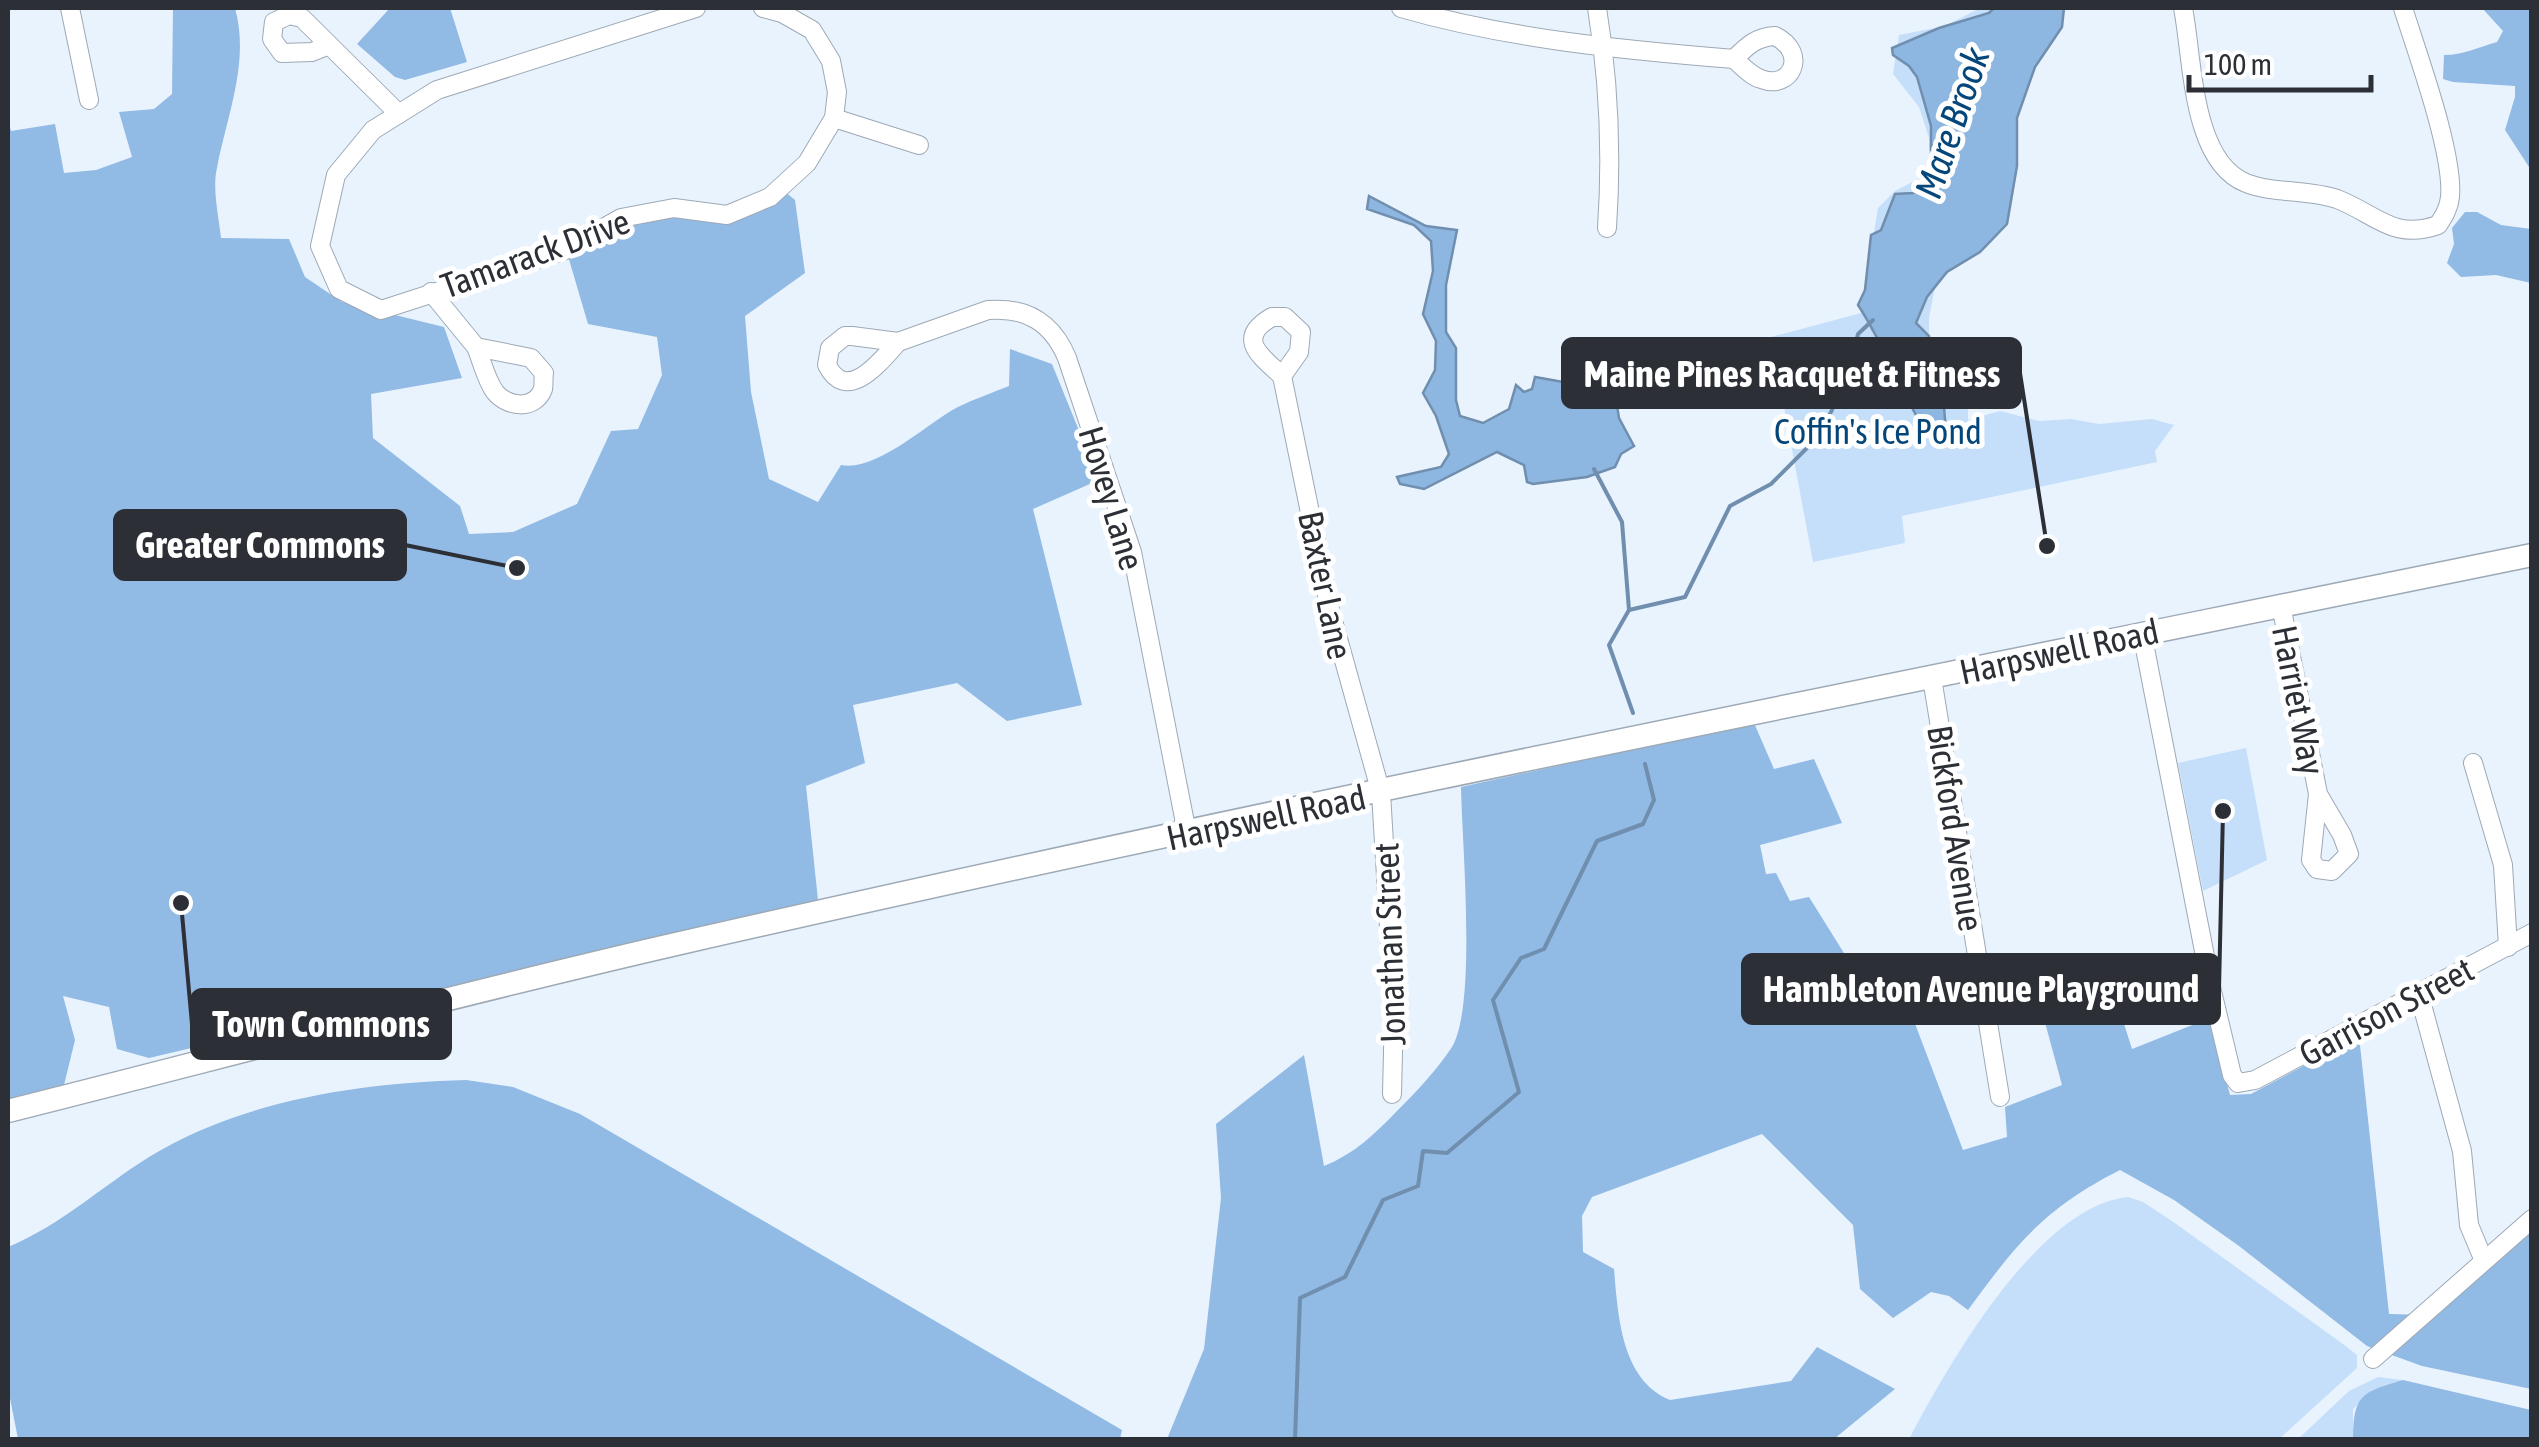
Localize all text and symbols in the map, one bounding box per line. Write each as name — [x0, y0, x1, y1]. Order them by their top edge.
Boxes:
scale bar — [2189, 30, 2372, 92]
water label: Mare Brook — [1906, 41, 1998, 204]
text: 100 m — [2204, 47, 2272, 81]
street label: Tamarack Drive — [435, 200, 635, 306]
callout: Maine Pines Racquet & Fitness — [1563, 339, 2020, 407]
text: Maine Pines Racquet & Fitness — [1583, 352, 2001, 395]
park label: Coffin's Ice Pond — [1774, 411, 1982, 451]
street label: Hovey Lane — [1071, 421, 1153, 575]
street label: Baxter Lane — [1291, 507, 1361, 663]
callout: Greater Commons — [115, 511, 405, 579]
text: Greater Commons — [135, 523, 385, 566]
street label: Harpswell Road — [1956, 610, 2162, 692]
street label: Harriet Way — [2265, 622, 2333, 778]
street label: Bickford Avenue — [1920, 722, 1992, 934]
street label: Harpswell Road — [1163, 776, 1369, 858]
street label: Jonathan Street — [1365, 842, 1413, 1046]
street label: Garrison Street — [2292, 949, 2480, 1073]
callout: Hambleton Avenue Playground — [1743, 955, 2219, 1023]
text: Hambleton Avenue Playground — [1763, 967, 2199, 1010]
callout: Town Commons — [192, 990, 450, 1058]
text: Town Commons — [212, 1002, 430, 1045]

